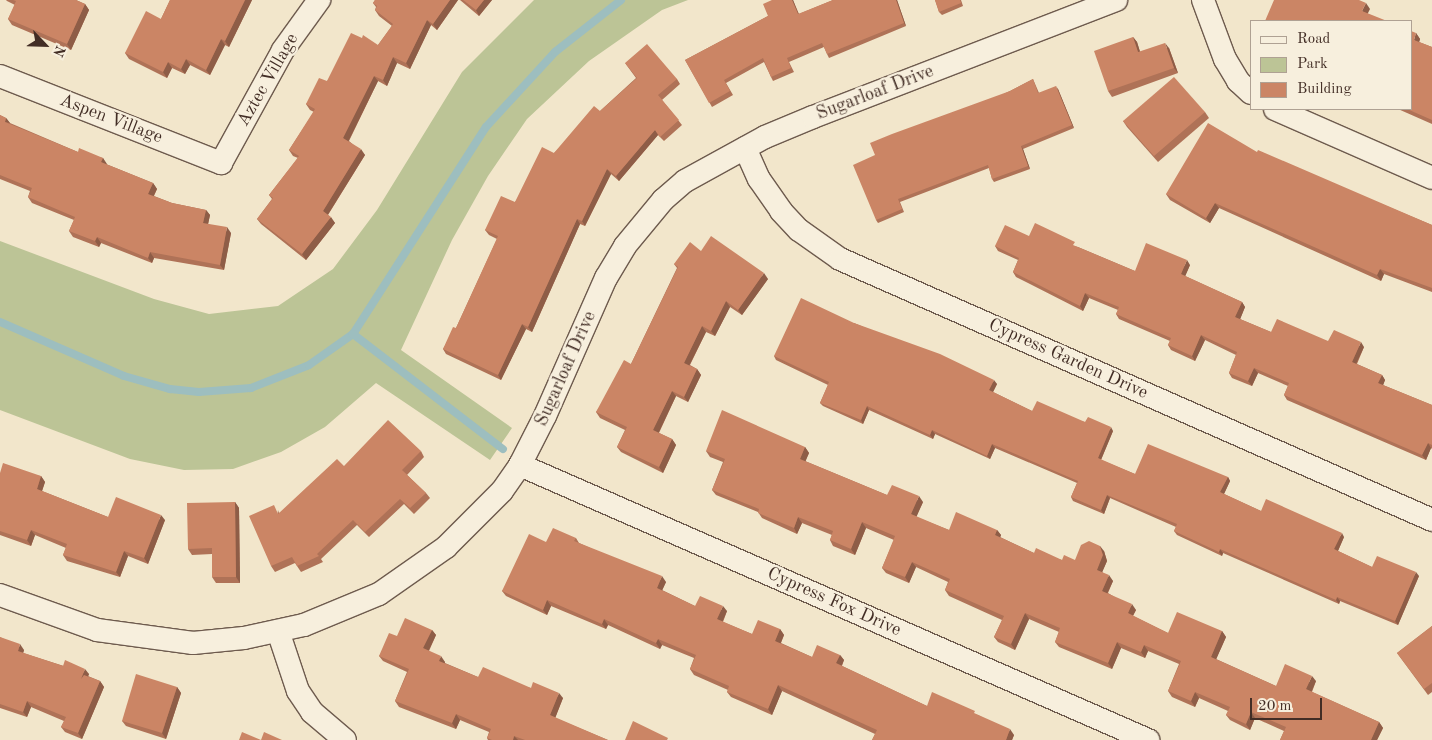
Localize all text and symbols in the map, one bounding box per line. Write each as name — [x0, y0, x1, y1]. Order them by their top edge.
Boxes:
north arrow — [20, 20, 70, 70]
legend — [1250, 20, 1412, 110]
street label: Aztec Village — [233, 30, 303, 130]
text: Road — [1297, 32, 1330, 47]
text: N — [50, 43, 67, 59]
text: Park — [1297, 57, 1328, 72]
street label: Sugarloaf Drive — [813, 61, 937, 125]
text: Building — [1297, 82, 1352, 97]
street label: Aspen Village — [56, 89, 166, 149]
street label: Sugarloaf Drive — [531, 308, 601, 430]
street label: Cypress Garden Drive — [985, 314, 1151, 404]
street label: Cypress Fox Drive — [764, 563, 904, 641]
scale bar — [1252, 688, 1324, 720]
text: 20 m — [1258, 699, 1292, 714]

